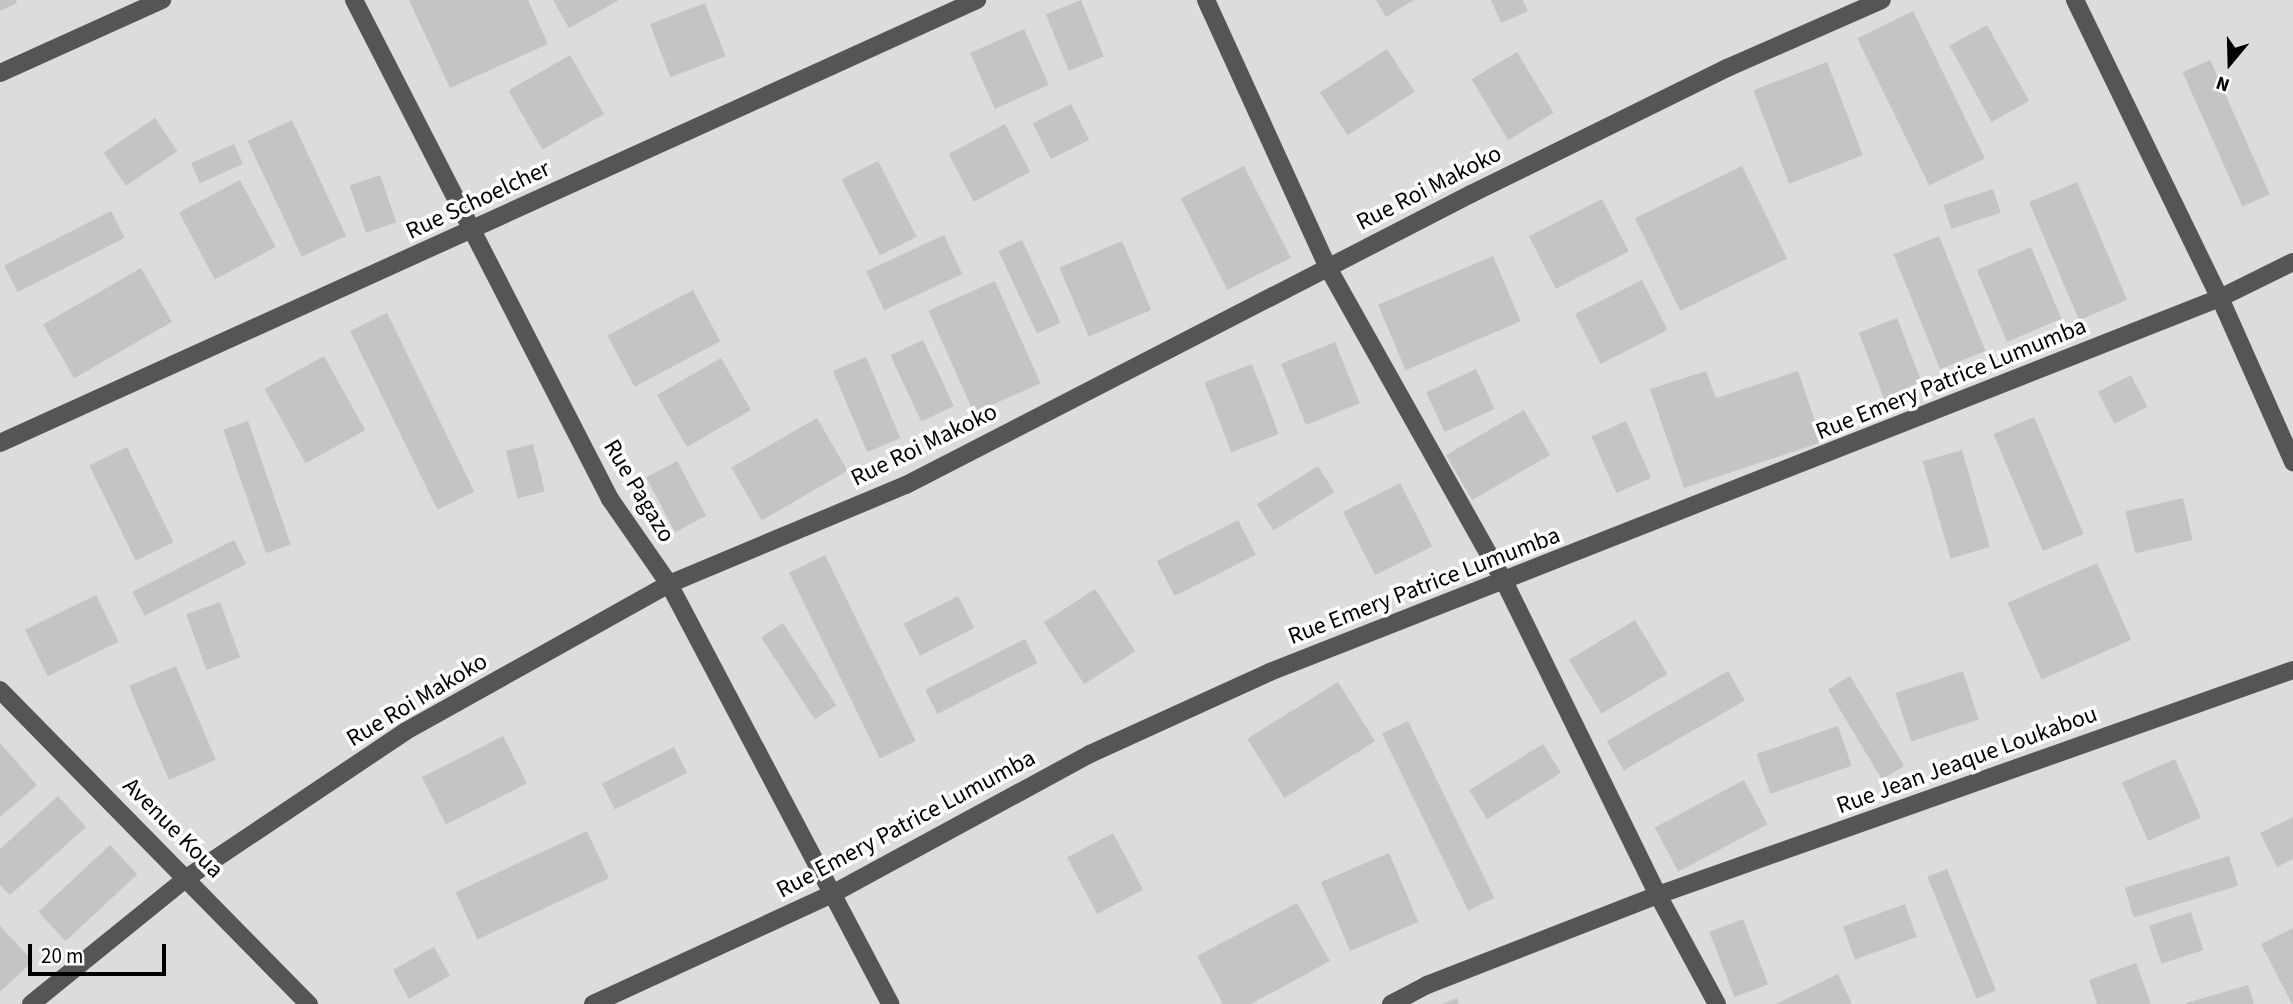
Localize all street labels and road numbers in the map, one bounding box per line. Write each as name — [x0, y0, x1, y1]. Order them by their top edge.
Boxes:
street label: Rue Roi Makoko — [1352, 139, 1506, 237]
street label: Rue Schoelcher — [401, 154, 555, 246]
street label: Rue Emery Patrice Lumumba — [1812, 312, 2090, 446]
street label: Rue Roi Makoko — [846, 397, 1002, 493]
street label: Rue Pagazo — [597, 434, 681, 548]
street label: Rue Emery Patrice Lumumba — [1284, 521, 1564, 651]
street label: Rue Roi Makoko — [341, 647, 493, 753]
street label: Rue Jean Jeaque Loukabou — [1833, 699, 2101, 821]
street label: Rue Emery Patrice Lumumba — [772, 743, 1040, 905]
street label: Avenue Koua — [117, 772, 229, 884]

